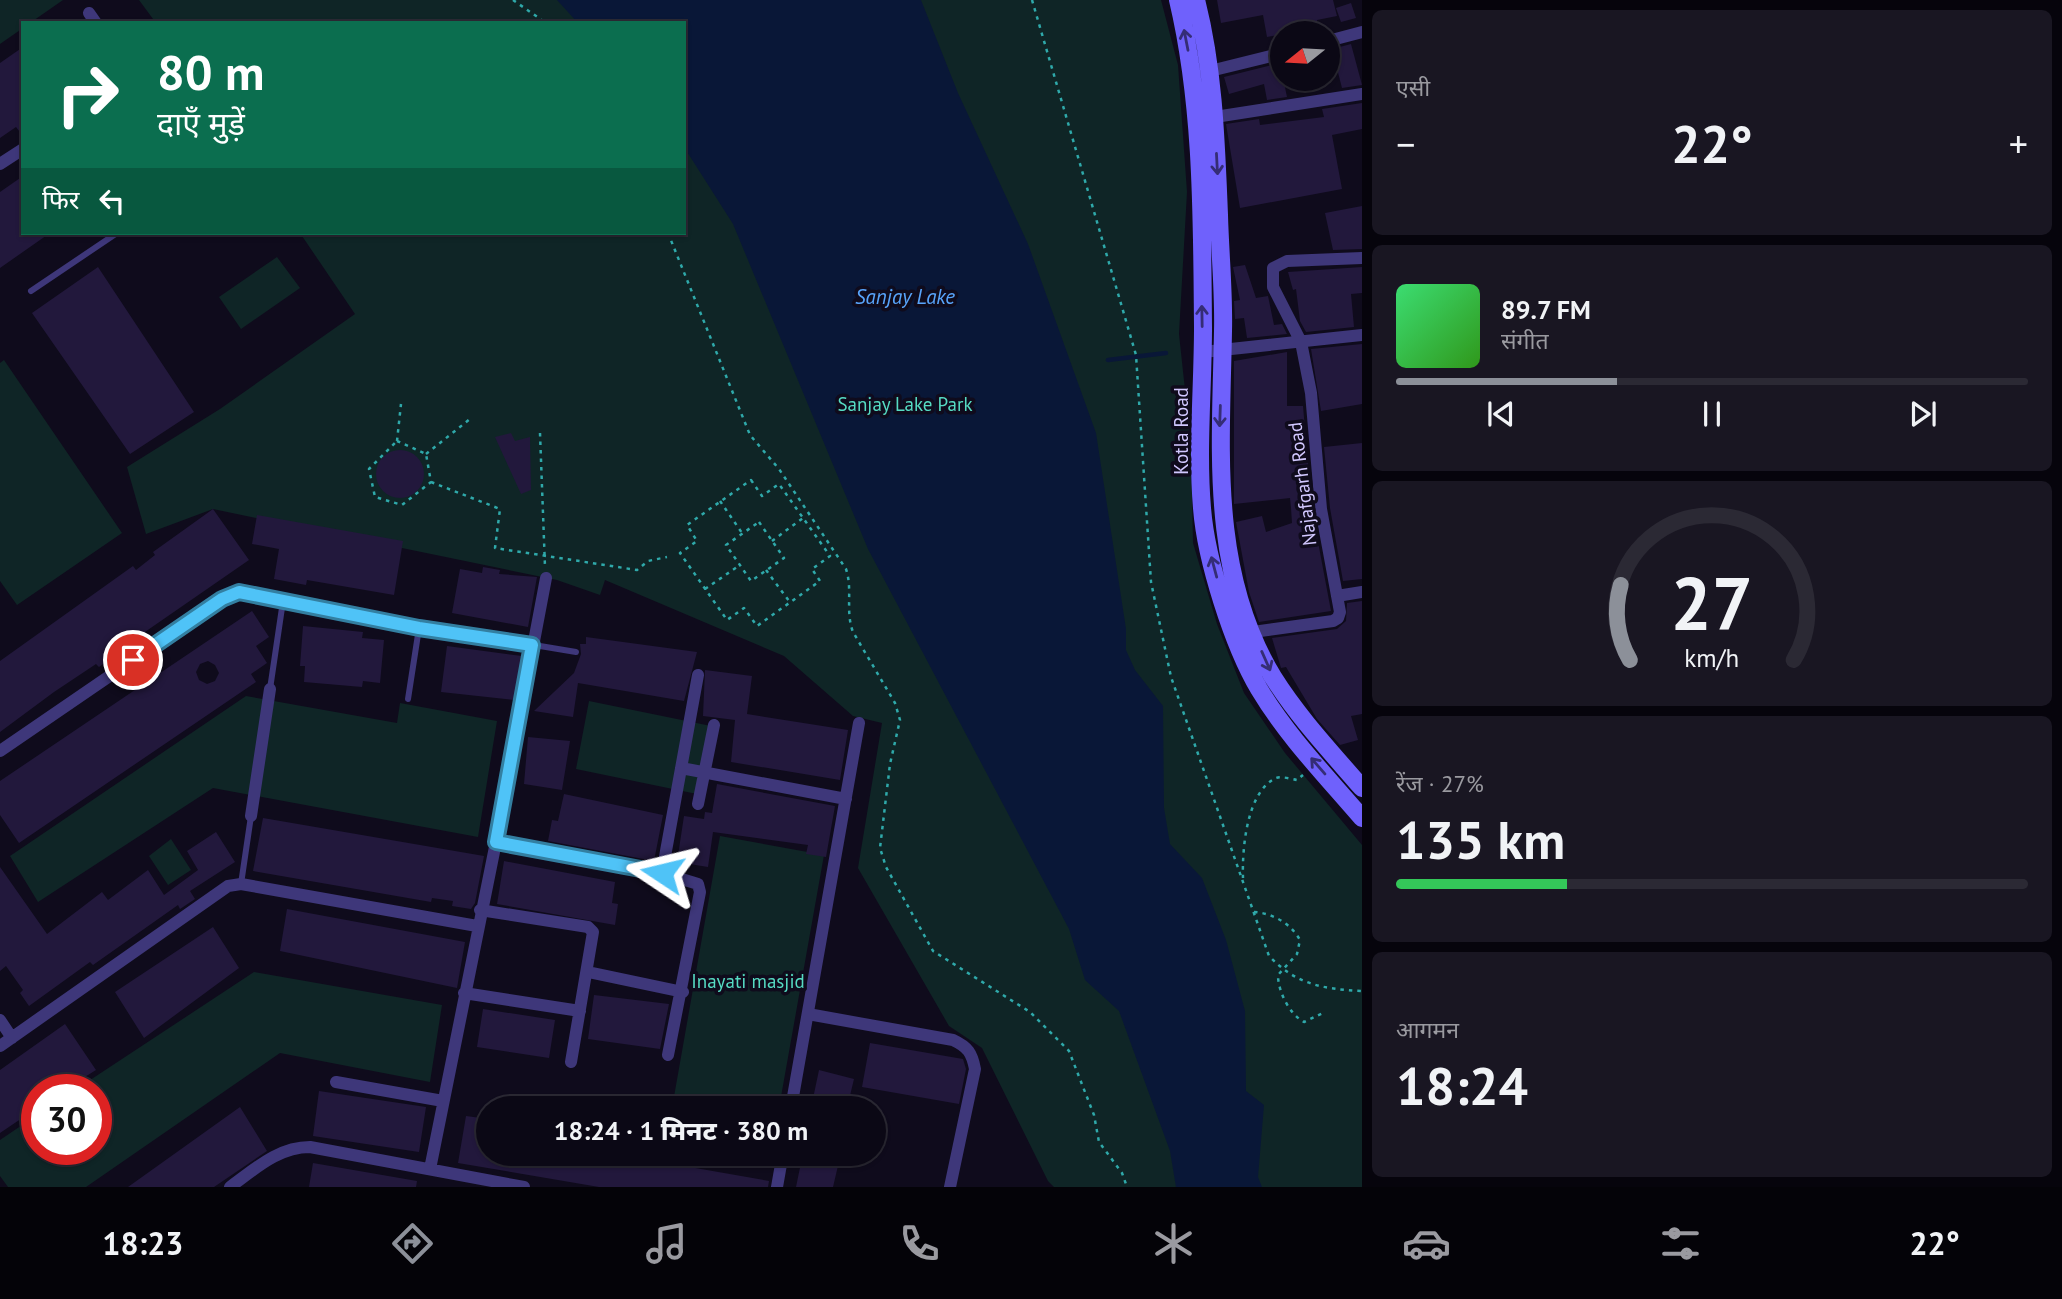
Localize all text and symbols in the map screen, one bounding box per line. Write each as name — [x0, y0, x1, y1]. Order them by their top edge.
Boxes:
north arrow — [1270, 21, 1340, 91]
map controls — [1270, 21, 1340, 91]
one-way arrow — [1179, 29, 1193, 52]
text: 80 m — [157, 40, 264, 104]
icon: right — [42, 49, 133, 140]
text: एसी — [1396, 73, 1430, 102]
text: दाएँ मुड़ें — [157, 102, 245, 144]
text: 22° — [1671, 110, 1753, 177]
text: − — [1396, 119, 1415, 168]
text: + — [2009, 119, 2028, 168]
one-way arrow — [1211, 152, 1224, 175]
icon: left — [93, 182, 131, 220]
text: फिर — [42, 183, 79, 216]
water label: Sanjay Lake — [855, 283, 955, 310]
text: 89.7 FM — [1501, 293, 1591, 326]
one-way arrow — [1196, 305, 1209, 328]
text: संगीत — [1501, 326, 1549, 355]
street label: Kotla Road — [1169, 387, 1193, 475]
park label: Sanjay Lake Park — [837, 392, 973, 416]
icon: previous — [1482, 395, 1520, 433]
icon: pause — [1693, 395, 1731, 433]
icon: next — [1904, 395, 1942, 433]
one-way arrow — [1213, 404, 1226, 427]
street label: Najafgarh Road — [1283, 421, 1321, 547]
one-way arrow — [1207, 556, 1220, 578]
text: 27 — [1671, 556, 1753, 650]
pin — [103, 630, 163, 690]
icon: arrive — [114, 641, 152, 679]
text: km/h — [1685, 641, 1739, 673]
one-way arrow — [1260, 649, 1273, 671]
one-way arrow — [1310, 757, 1326, 775]
text: रेंज · 27% — [1396, 769, 1484, 798]
text: 135 km — [1396, 806, 1565, 873]
position arrow — [625, 836, 699, 910]
park label: Inayati masjid — [691, 969, 805, 993]
text: आगमन — [1396, 1015, 1459, 1044]
text: 18:24 — [1396, 1052, 1528, 1119]
speed limit sign: 30 — [21, 1074, 112, 1165]
text: 18:24 · 1 मिनट · 380 m — [554, 1114, 808, 1147]
icon: directions — [388, 1219, 437, 1268]
icon: music — [642, 1219, 691, 1268]
icon: phone — [895, 1219, 944, 1268]
icon: climate — [1149, 1219, 1198, 1268]
icon: car — [1402, 1219, 1451, 1268]
icon: filters — [1656, 1219, 1705, 1268]
text: 18:23 — [102, 1222, 183, 1264]
text: 22° — [1909, 1222, 1960, 1264]

